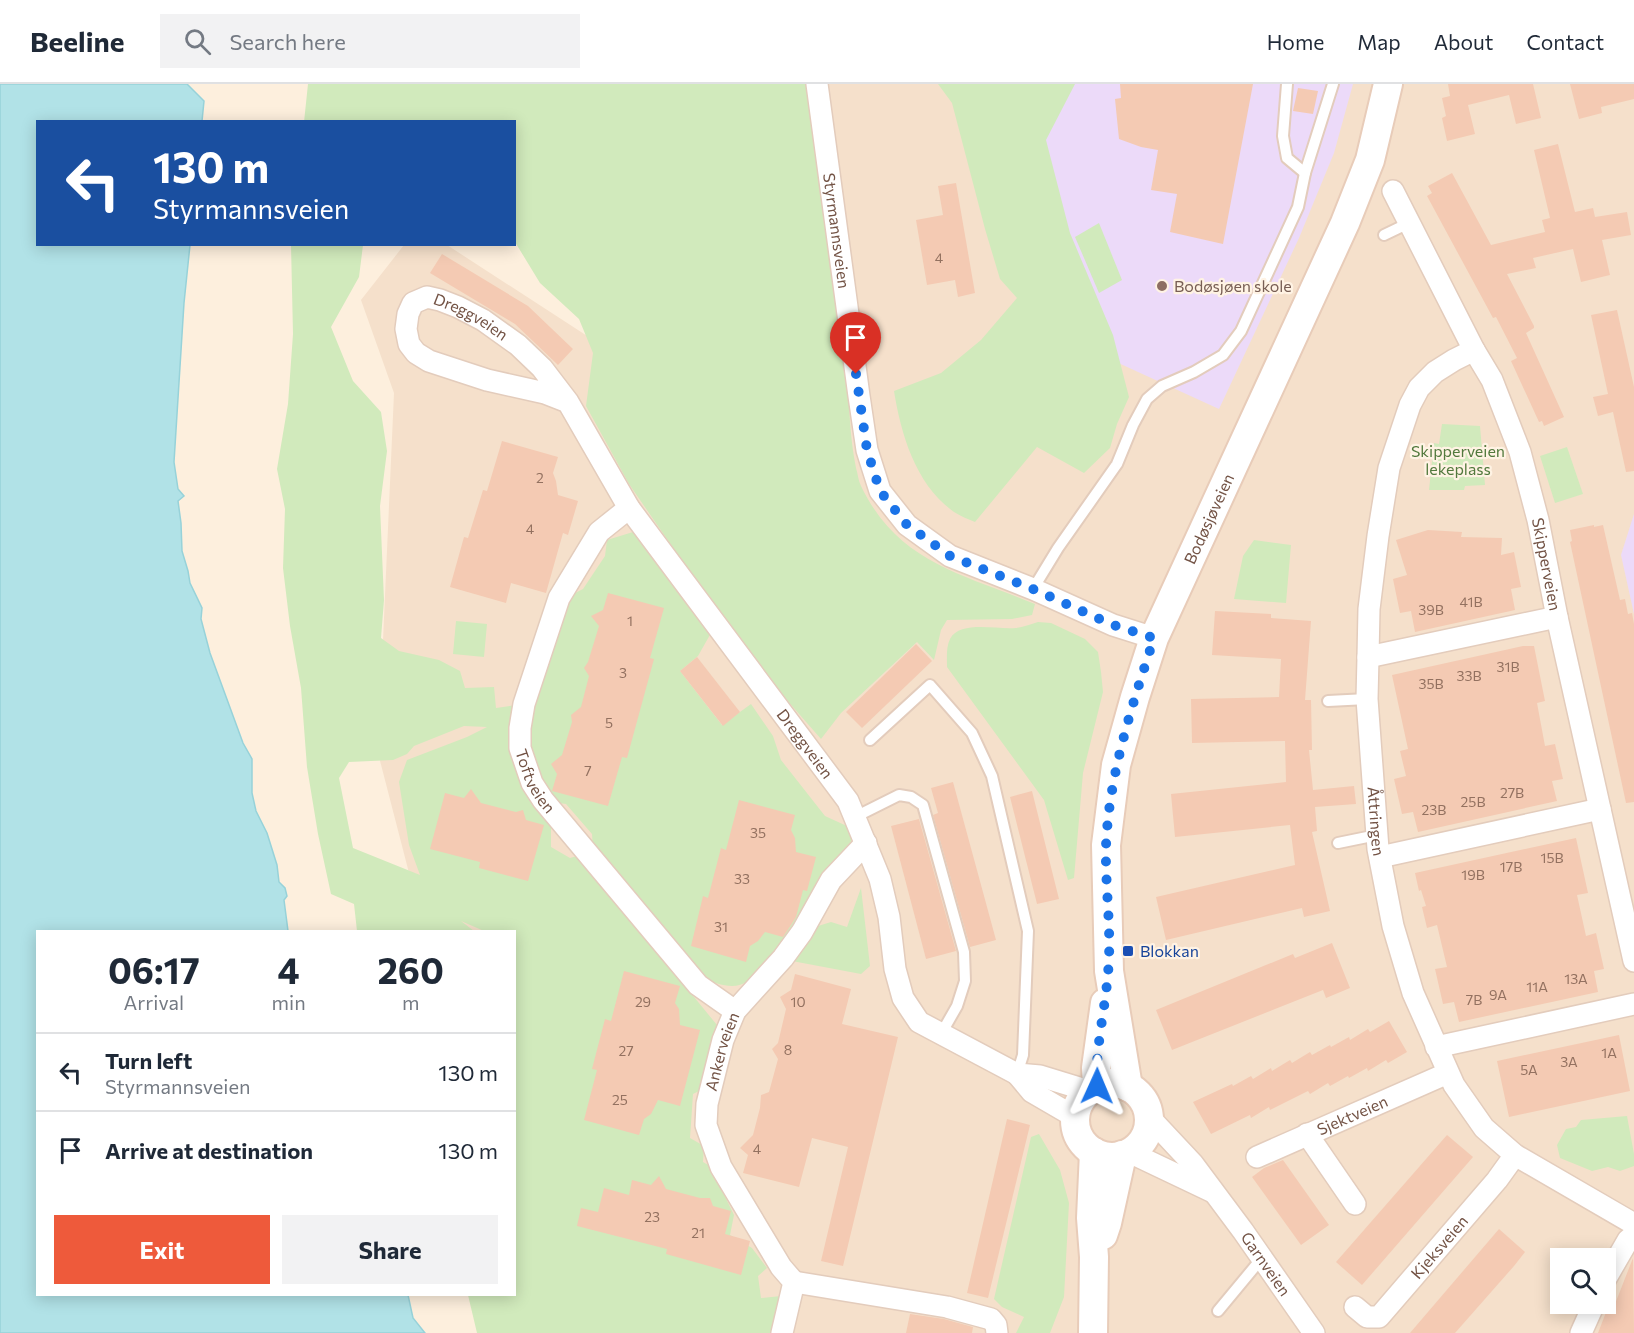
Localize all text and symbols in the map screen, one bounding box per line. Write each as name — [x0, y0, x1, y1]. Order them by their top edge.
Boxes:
search box — [160, 14, 580, 68]
text: Beeline — [30, 24, 124, 58]
icon: search — [181, 25, 214, 58]
text: Search here — [229, 28, 346, 55]
text: Home — [1267, 29, 1324, 54]
text: Map — [1357, 29, 1401, 54]
text: About — [1434, 29, 1493, 54]
text: Contact — [1526, 29, 1604, 54]
text: 130 m — [153, 140, 269, 192]
icon: left — [54, 144, 132, 222]
street label: Styrmannsveien — [820, 172, 854, 290]
text: Styrmannsveien — [153, 192, 349, 225]
house number: 4 — [935, 249, 944, 266]
place label: Bodøsjøen skole — [1174, 276, 1292, 295]
marker: Bodøsjøen skole — [1155, 279, 1169, 293]
street label: Dreggveien — [431, 289, 512, 344]
pin — [830, 312, 881, 374]
icon: arrive — [839, 321, 872, 354]
park label: Skipperveien lekeplass — [1411, 441, 1505, 478]
house number: 2 — [536, 469, 544, 486]
street label: Bodøsjøveien — [1179, 470, 1237, 567]
street label: Skipperveien — [1529, 516, 1566, 612]
house number: 4 — [526, 520, 535, 537]
house number: 41B — [1459, 593, 1483, 610]
house number: 39B — [1418, 601, 1444, 618]
house number: 1 — [627, 612, 633, 629]
house number: 31B — [1496, 658, 1520, 675]
house number: 3 — [619, 664, 627, 681]
house number: 33B — [1457, 667, 1481, 684]
house number: 35B — [1418, 675, 1444, 692]
street label: Dreggveien — [773, 705, 838, 782]
house number: 5 — [605, 714, 613, 731]
street label: Toftveien — [512, 746, 560, 816]
house number: 7 — [584, 762, 592, 779]
house number: 27B — [1500, 784, 1524, 801]
street label: Åttringen — [1364, 786, 1389, 857]
house number: 25B — [1461, 793, 1485, 810]
house number: 23B — [1422, 801, 1446, 818]
house number: 35 — [750, 824, 766, 841]
house number: 15B — [1540, 849, 1564, 866]
house number: 17B — [1500, 858, 1522, 875]
house number: 19B — [1461, 866, 1485, 883]
house number: 33 — [734, 870, 750, 887]
house number: 31 — [714, 918, 728, 935]
place label: Blokkan — [1140, 941, 1199, 960]
marker: Blokkan — [1121, 944, 1135, 958]
text: 06:17 — [108, 947, 200, 991]
text: 4 — [278, 947, 300, 991]
text: 260 — [378, 947, 444, 991]
house number: 13A — [1564, 970, 1588, 987]
house number: 11A — [1526, 978, 1548, 995]
house number: 9A — [1489, 986, 1507, 1003]
text: Arrival — [124, 990, 184, 1014]
text: min — [272, 990, 306, 1014]
text: m — [402, 990, 420, 1014]
house number: 7B — [1466, 991, 1482, 1008]
house number: 29 — [635, 993, 651, 1010]
house number: 10 — [790, 993, 806, 1010]
street label: Ankerveien — [701, 1009, 743, 1093]
house number: 8 — [784, 1041, 792, 1058]
house number: 27 — [618, 1042, 634, 1059]
house number: 1A — [1601, 1044, 1617, 1061]
text: Turn left — [105, 1047, 192, 1074]
house number: 3A — [1560, 1053, 1578, 1070]
position arrow — [1065, 1054, 1129, 1118]
icon: left — [54, 1056, 87, 1089]
text: 130 m — [438, 1059, 498, 1086]
house number: 5A — [1520, 1061, 1538, 1078]
text: Styrmannsveien — [105, 1074, 250, 1098]
house number: 25 — [612, 1091, 628, 1108]
street label: Sjektveien — [1314, 1091, 1390, 1139]
icon: arrive — [54, 1134, 87, 1167]
text: Arrive at destination — [105, 1137, 313, 1164]
text: 130 m — [438, 1137, 498, 1164]
house number: 4 — [753, 1140, 762, 1157]
house number: 23 — [644, 1208, 660, 1225]
street label: Kjeksveien — [1407, 1211, 1471, 1282]
button: Exit — [54, 1215, 270, 1284]
button: Share — [282, 1215, 498, 1284]
house number: 21 — [691, 1224, 705, 1241]
street label: Garnveien — [1237, 1228, 1295, 1299]
map controls — [1550, 1248, 1616, 1314]
button: search — [1550, 1248, 1616, 1314]

